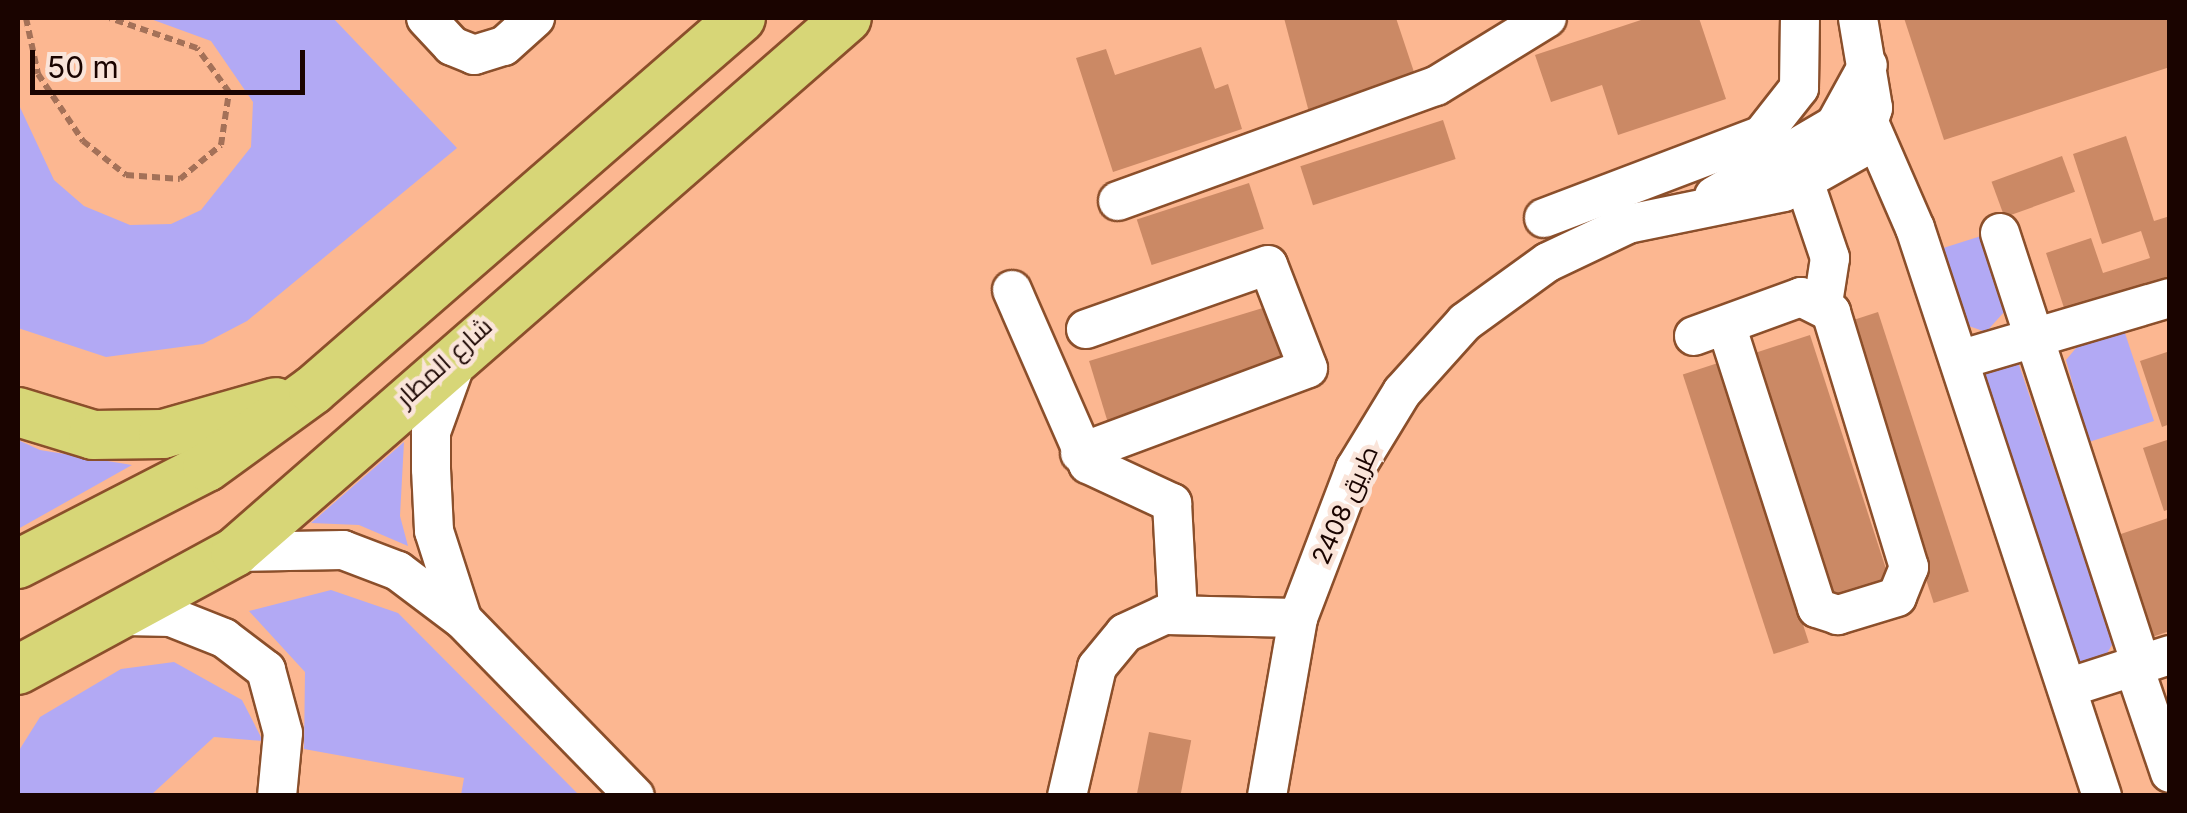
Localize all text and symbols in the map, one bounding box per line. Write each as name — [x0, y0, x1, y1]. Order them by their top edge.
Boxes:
scale bar — [35, 30, 310, 92]
text: 50 m — [47, 49, 119, 85]
street label: شارع المطار — [390, 311, 498, 413]
street label: طريق 2408 — [1306, 441, 1384, 569]

